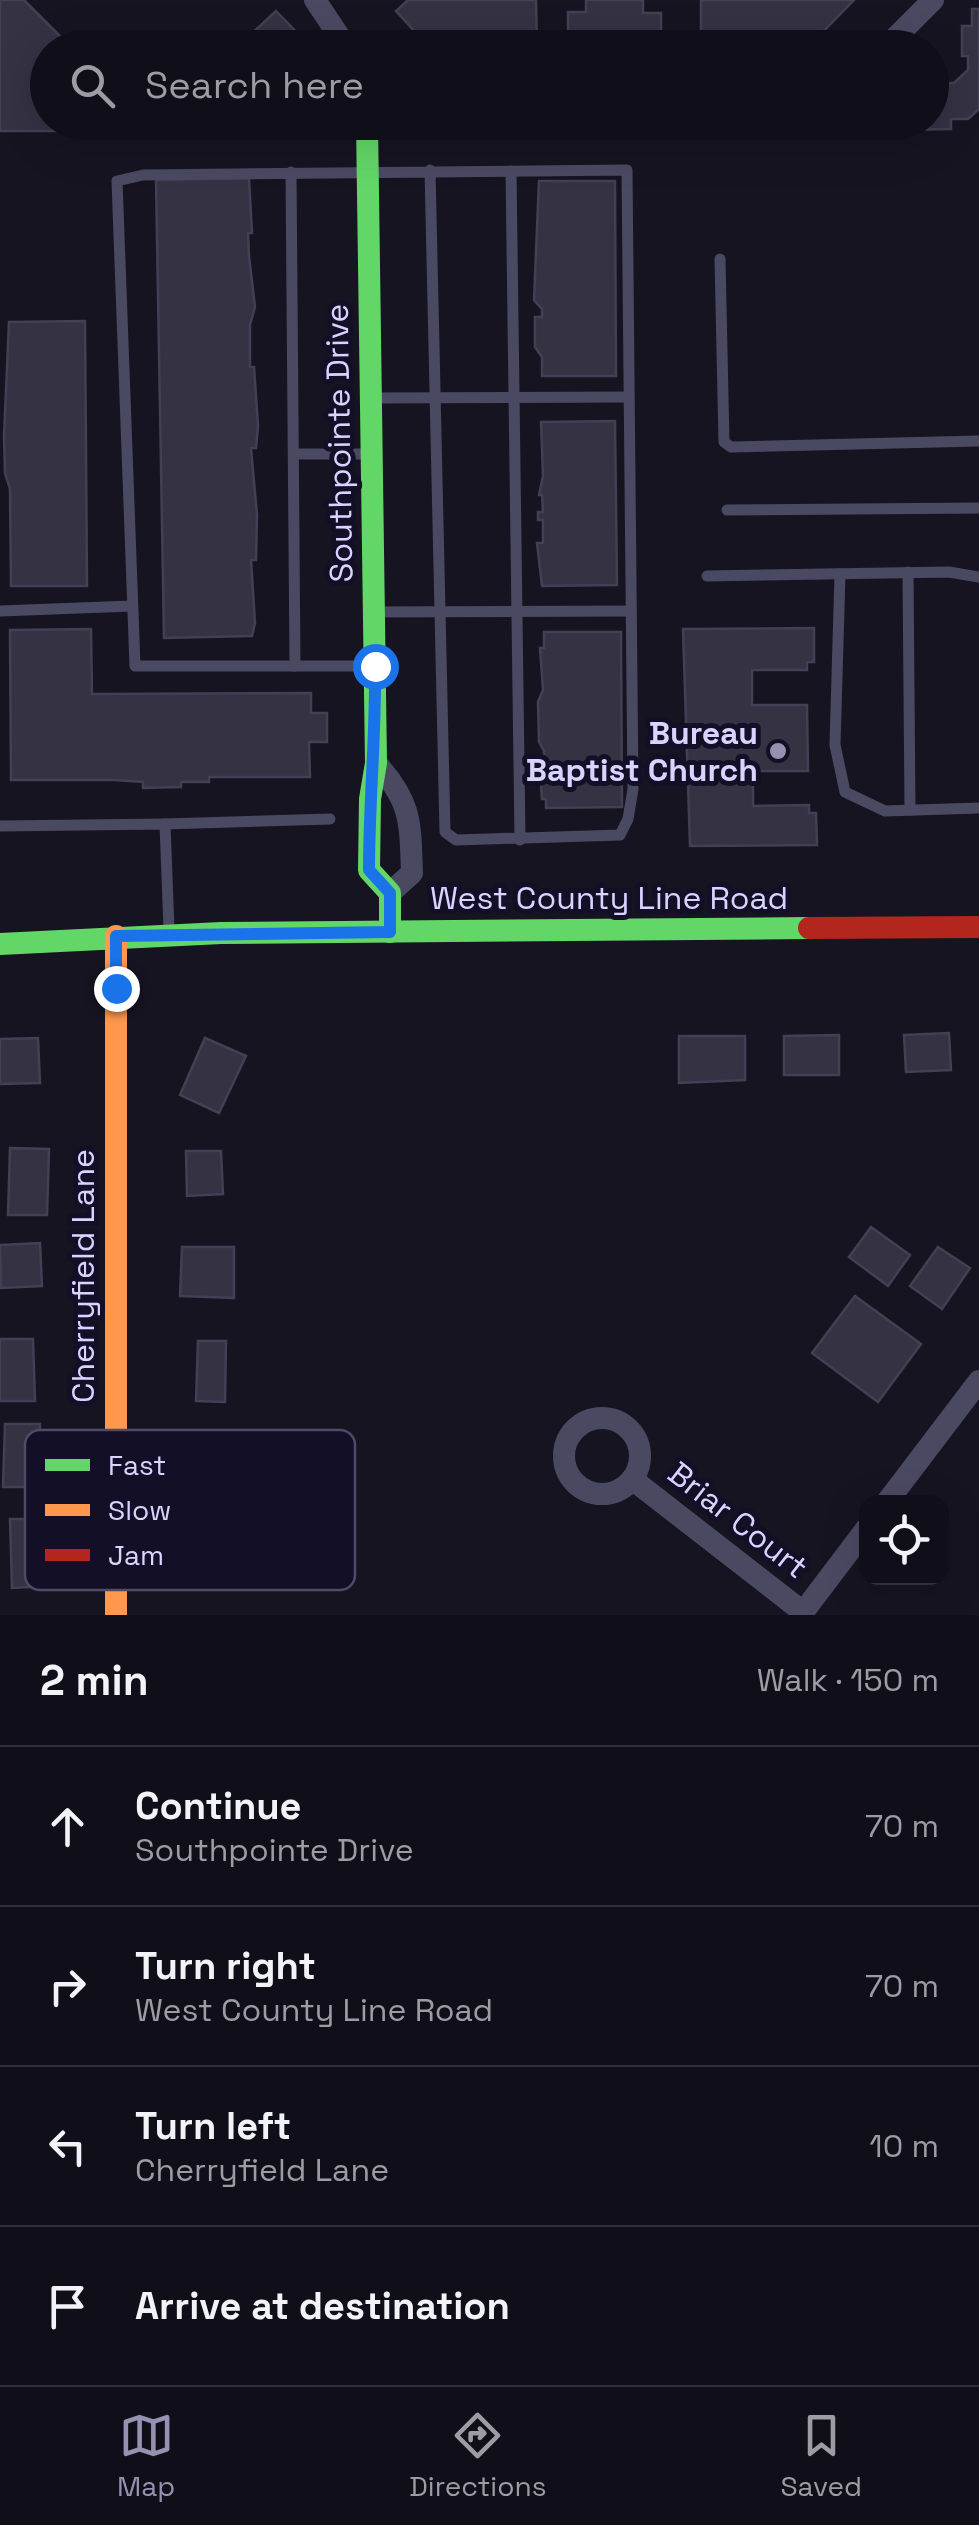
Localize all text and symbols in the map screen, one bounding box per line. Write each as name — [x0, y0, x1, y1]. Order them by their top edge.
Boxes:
search box — [30, 30, 949, 140]
icon: search — [65, 58, 120, 113]
text: Search here — [145, 61, 364, 109]
street label: Southpointe Drive — [317, 303, 361, 583]
route start — [353, 644, 399, 690]
place label: Bureau Baptist Church — [526, 713, 758, 790]
marker: Bureau Baptist Church — [767, 740, 789, 762]
street label: West County Line Road — [430, 878, 788, 918]
route end — [94, 966, 140, 1012]
street label: Cherryfield Lane — [63, 1149, 103, 1403]
legend — [25, 1430, 355, 1590]
text: Fast — [108, 1447, 166, 1483]
street label: Briar Court — [660, 1453, 816, 1587]
text: Slow — [108, 1492, 171, 1528]
map controls — [859, 1495, 949, 1585]
button: locate — [859, 1495, 949, 1585]
text: Jam — [108, 1537, 164, 1573]
text: 2 min — [40, 1654, 149, 1707]
text: Walk · 150 m — [757, 1660, 939, 1700]
text: Continue — [135, 1782, 301, 1830]
icon: ahead — [40, 1799, 95, 1854]
text: 70 m — [865, 1806, 939, 1846]
text: Southpointe Drive — [135, 1830, 414, 1870]
text: Turn right — [135, 1942, 316, 1990]
icon: right — [40, 1959, 95, 2014]
text: 70 m — [865, 1966, 939, 2006]
text: West County Line Road — [135, 1990, 493, 2030]
text: Turn left — [135, 2102, 291, 2150]
icon: left — [40, 2119, 95, 2174]
text: 10 m — [869, 2126, 939, 2166]
text: Cherryfield Lane — [135, 2150, 389, 2190]
icon: arrive — [40, 2279, 95, 2334]
text: Arrive at destination — [135, 2282, 510, 2330]
tab: Map — [117, 2408, 175, 2504]
tab: Directions — [409, 2408, 546, 2504]
tab: Saved — [780, 2408, 862, 2504]

